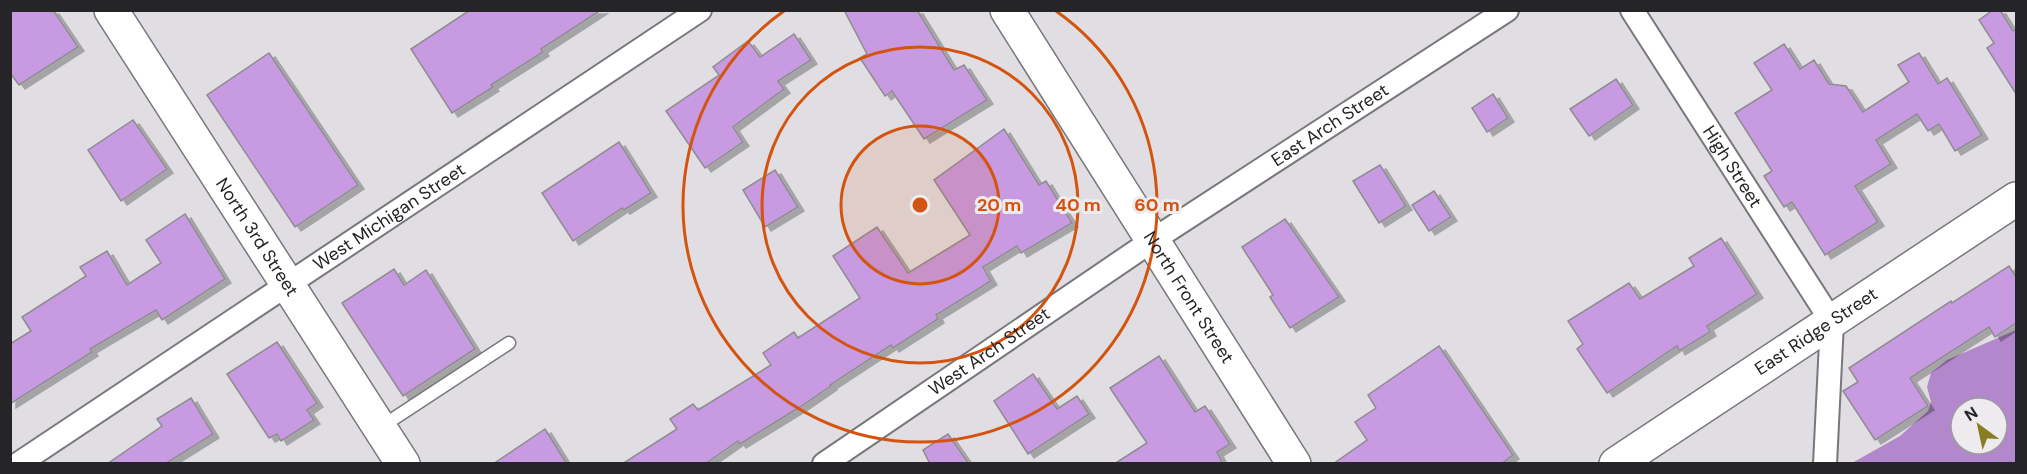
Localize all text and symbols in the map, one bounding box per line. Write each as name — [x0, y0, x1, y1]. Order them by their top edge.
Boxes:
street label: East Arch Street — [1267, 78, 1393, 172]
street label: High Street — [1697, 121, 1768, 212]
street label: West Michigan Street — [309, 158, 470, 276]
street label: North 3rd Street — [210, 173, 304, 301]
text: 20 m — [977, 193, 1021, 217]
text: 40 m — [1055, 193, 1101, 217]
text: 60 m — [1134, 193, 1180, 217]
centre of rings — [910, 195, 930, 215]
street label: North Front Street — [1138, 227, 1239, 368]
street label: East Ridge Street — [1750, 282, 1882, 381]
street label: West Arch Street — [924, 302, 1055, 401]
north arrow — [1949, 396, 2009, 456]
text: N — [1960, 402, 1982, 426]

